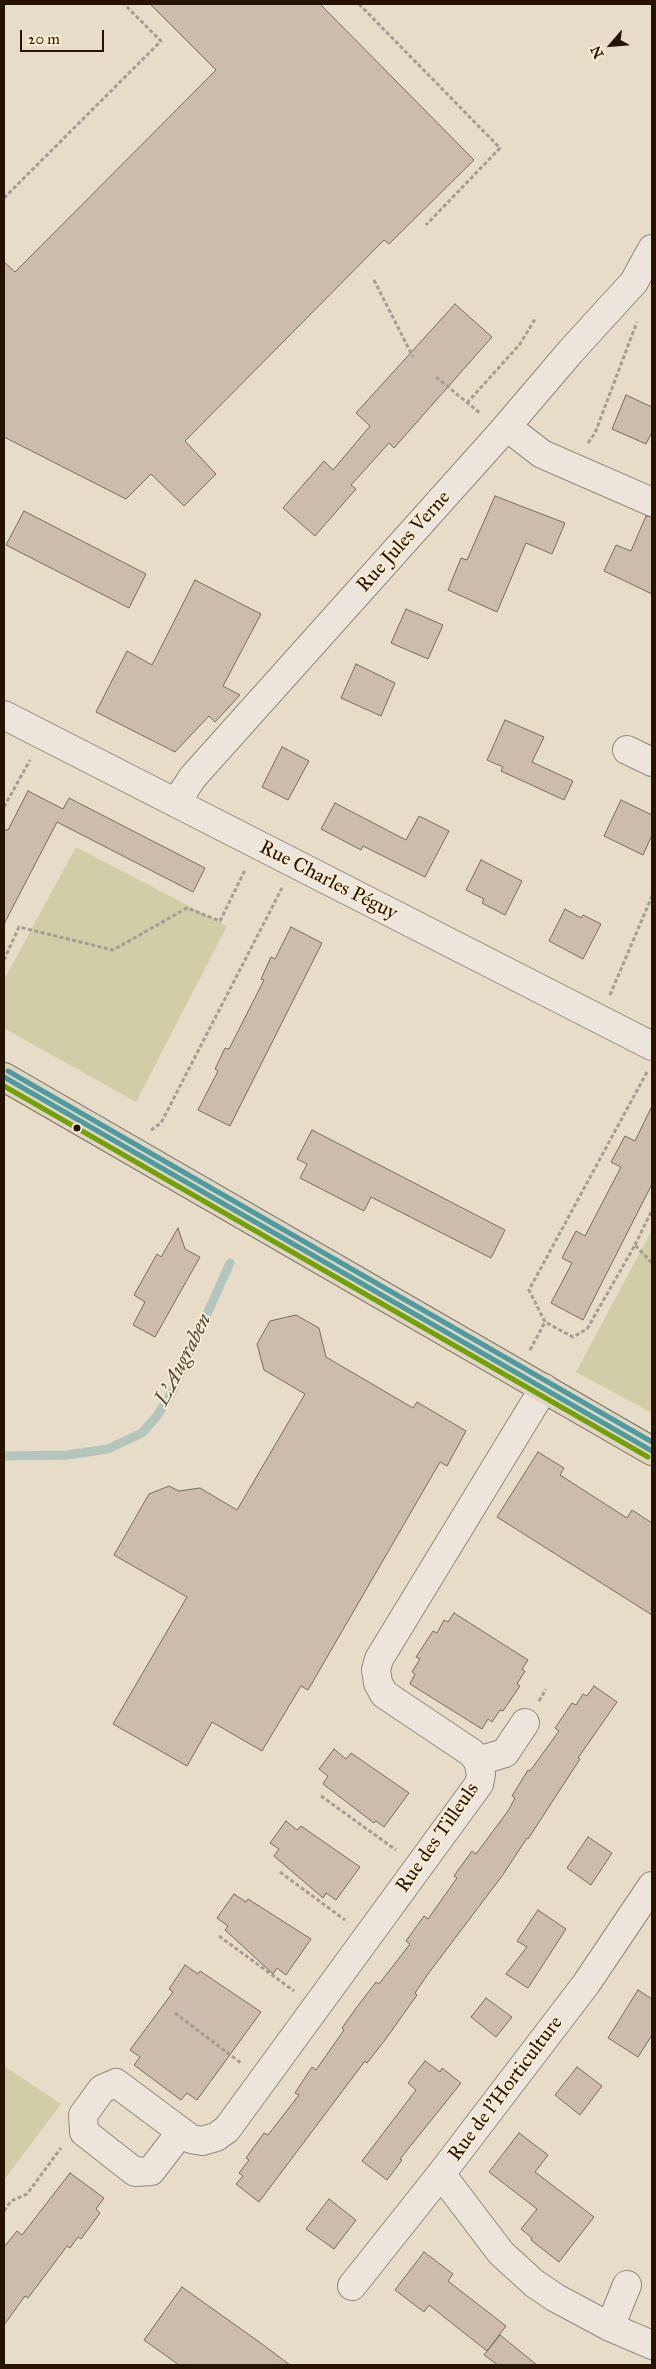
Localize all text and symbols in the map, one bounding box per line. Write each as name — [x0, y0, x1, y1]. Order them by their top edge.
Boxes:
scale bar — [22, 20, 106, 52]
north arrow — [586, 20, 636, 70]
text: 20 m — [28, 30, 60, 48]
text: N — [587, 43, 607, 61]
street label: Rue Jules Verne — [352, 486, 456, 598]
street label: Rue Charles Péguy — [255, 836, 401, 926]
unlabelled marker — [72, 1123, 82, 1133]
water label: L'Augraben — [150, 1310, 218, 1410]
street label: Rue des Tilleuls — [391, 1778, 485, 1898]
street label: Rue de l'Horticulture — [444, 2012, 568, 2166]

